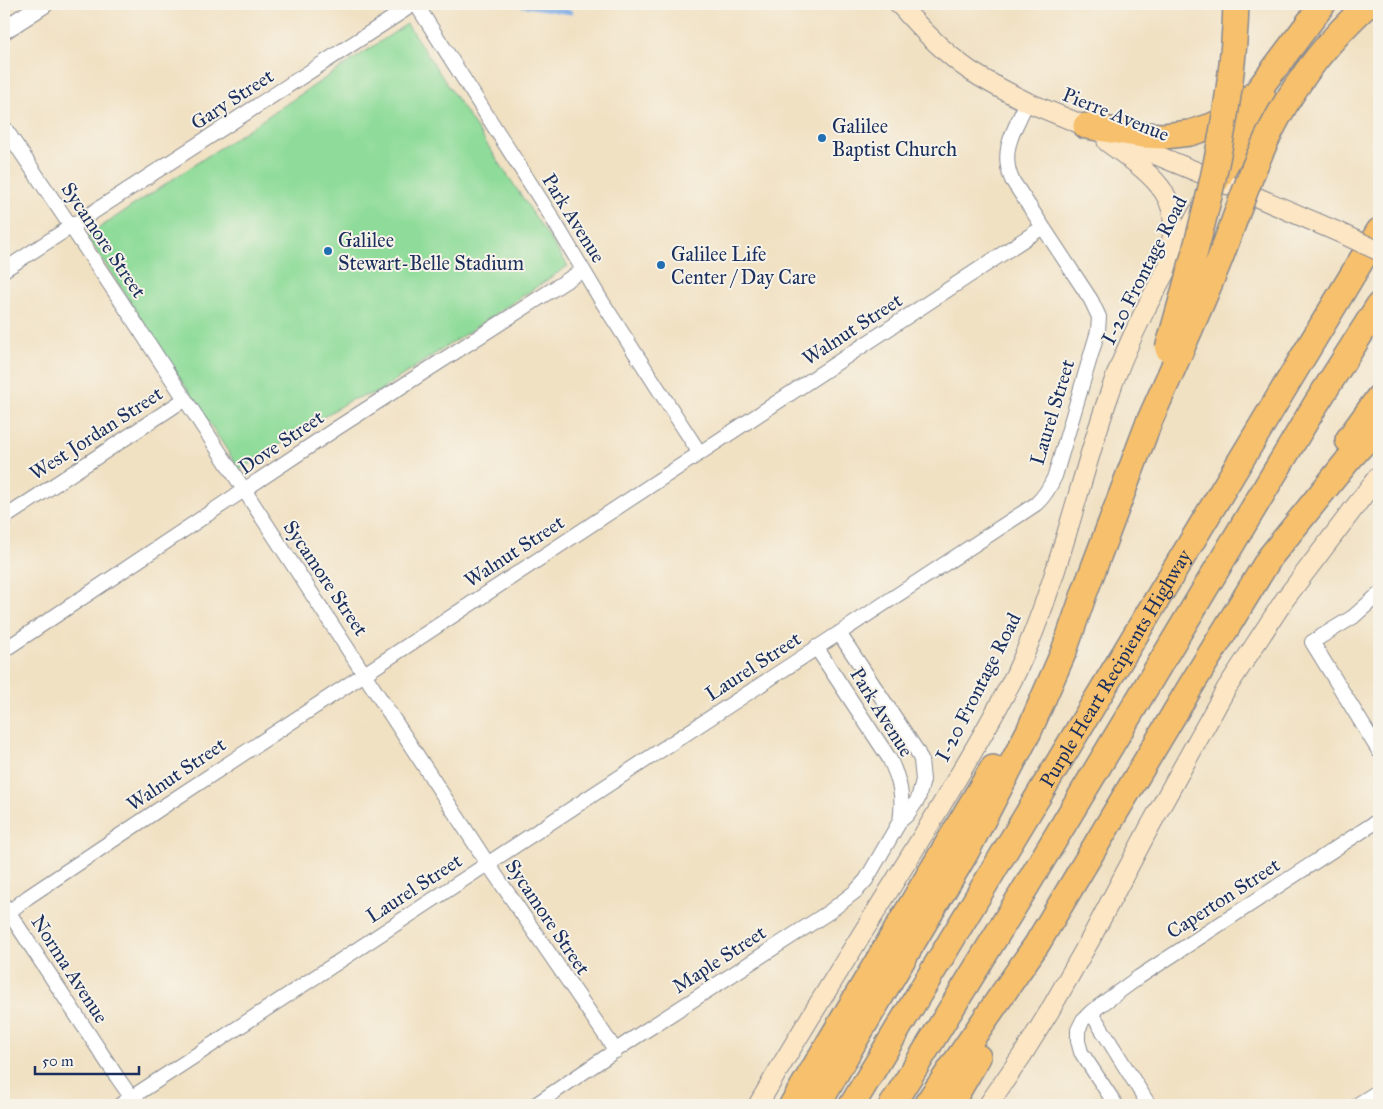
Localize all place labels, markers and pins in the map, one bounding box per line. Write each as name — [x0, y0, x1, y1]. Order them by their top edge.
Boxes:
place label: Galilee Baptist Church — [832, 114, 957, 161]
marker: Galilee Baptist Church — [816, 132, 828, 144]
place label: Galilee Stewart-Belle Stadium — [338, 228, 524, 275]
place label: Galilee Life Center / Day Care — [671, 242, 816, 289]
marker: Galilee Stewart-Belle Stadium — [322, 245, 334, 257]
marker: Galilee Life Center / Day Care — [655, 259, 667, 271]

